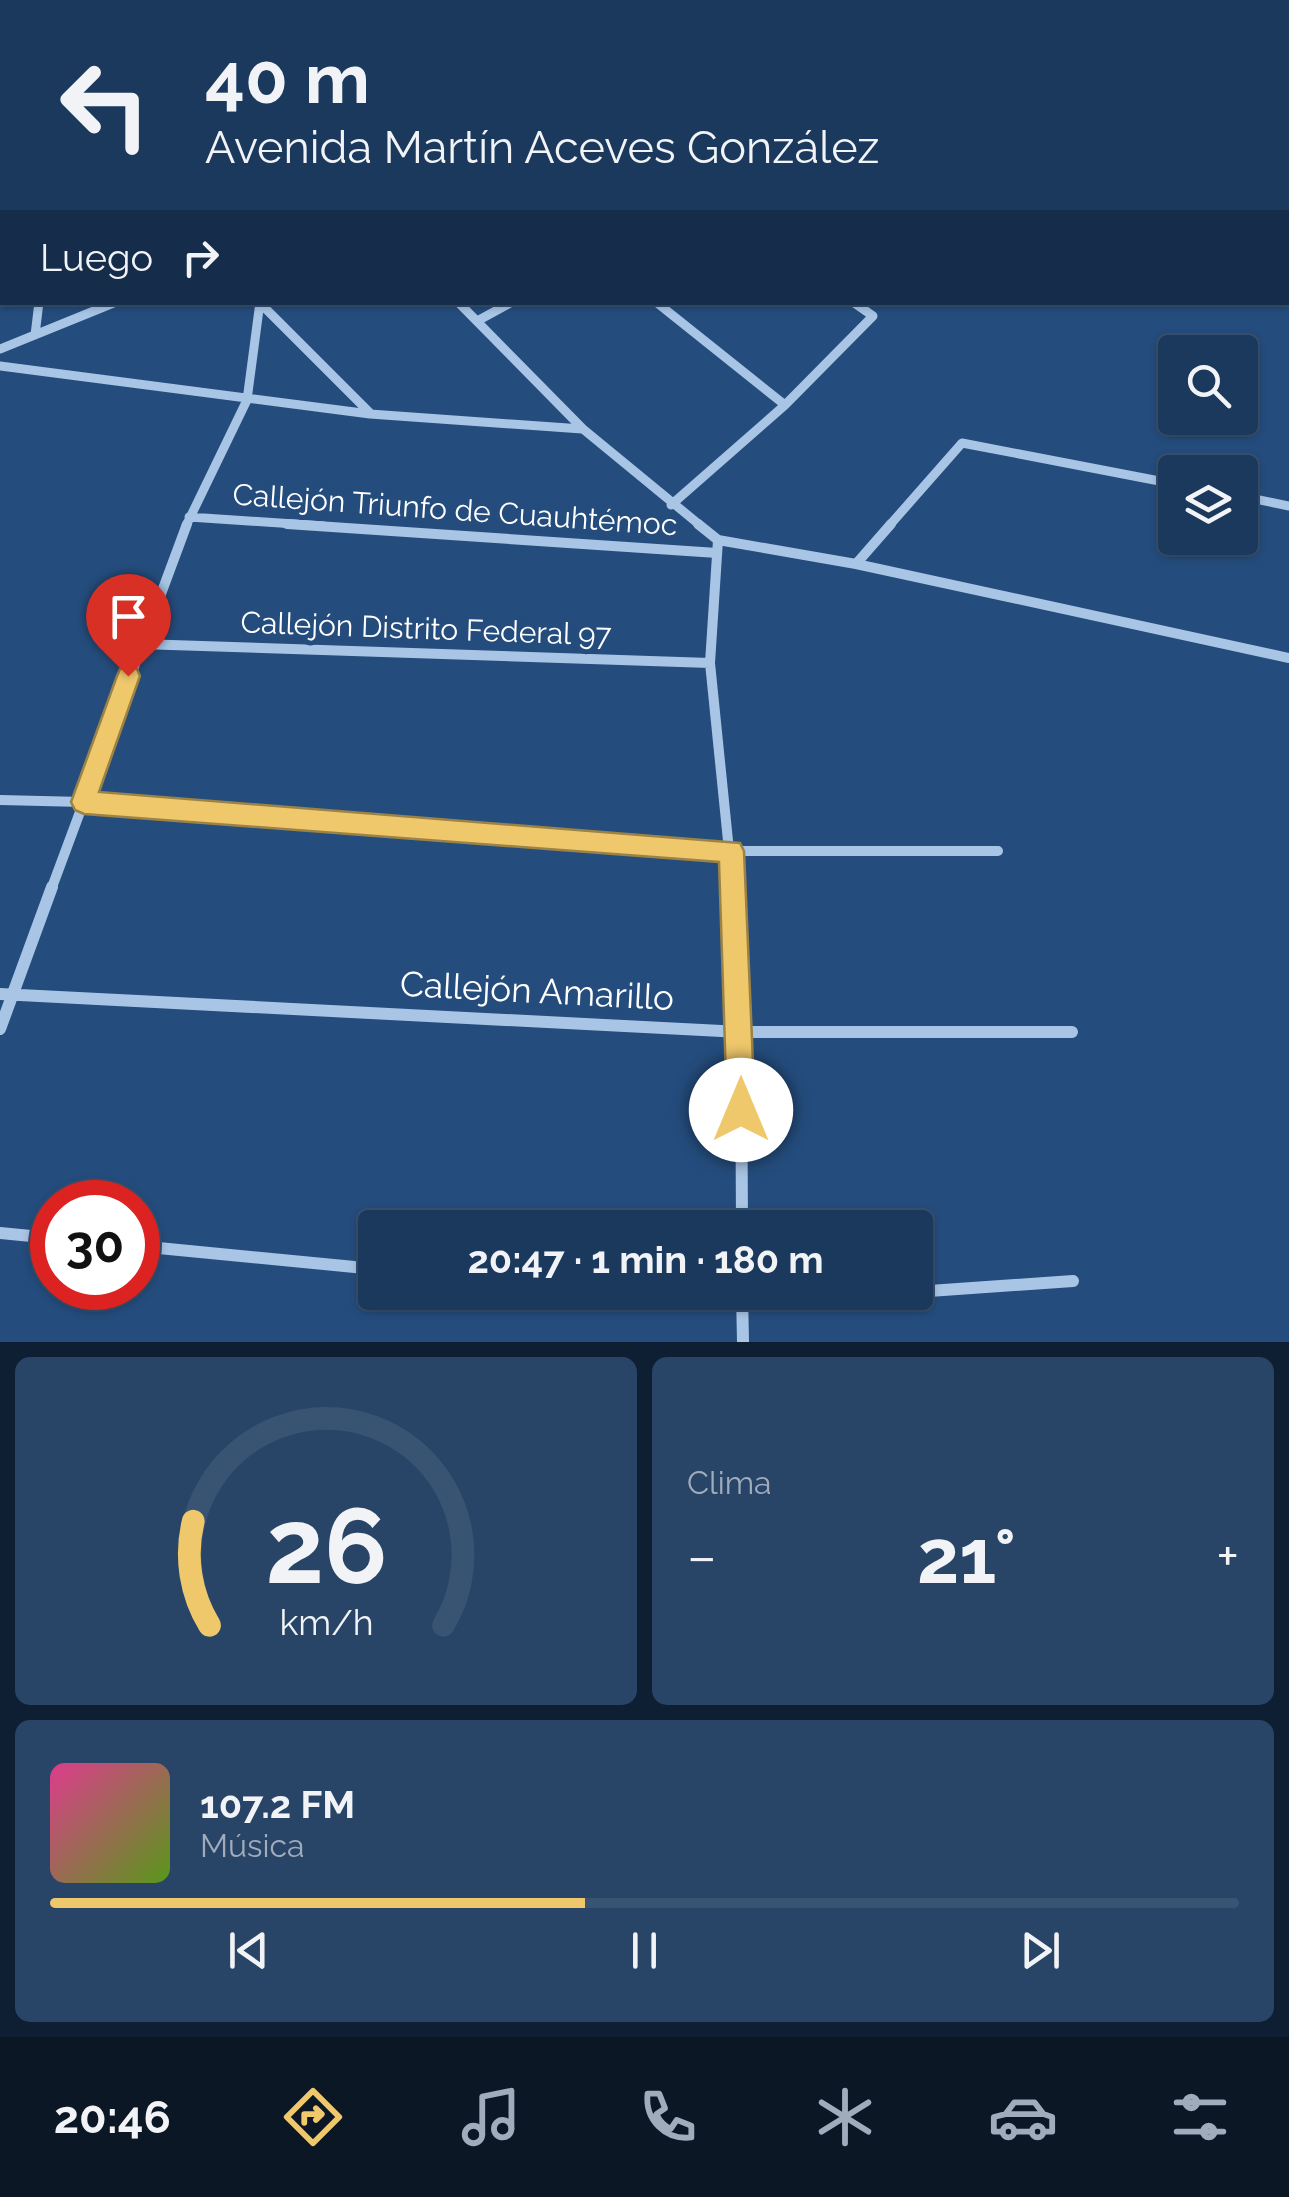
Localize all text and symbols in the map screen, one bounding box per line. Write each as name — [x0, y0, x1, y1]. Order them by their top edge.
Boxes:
text: 40 m — [205, 37, 370, 119]
icon: left — [40, 40, 170, 170]
text: Avenida Martín Aceves González — [205, 121, 880, 174]
icon: right — [173, 230, 228, 285]
text: Luego — [40, 235, 153, 280]
map controls — [1158, 335, 1258, 555]
button: search — [1158, 335, 1258, 435]
button: layers — [1158, 455, 1258, 555]
street label: Callejón Triunfo de Cuauhtémoc — [232, 477, 679, 543]
pin — [86, 574, 171, 677]
icon: arrive — [101, 589, 156, 644]
street label: Callejón Distrito Federal 97 — [240, 605, 612, 652]
street label: Callejón Amarillo — [399, 963, 675, 1018]
position arrow — [689, 1058, 793, 1162]
speed limit sign: 30 — [30, 1180, 160, 1310]
text: 20:47 · 1 min · 180 m — [467, 1237, 824, 1282]
text: Clima — [687, 1464, 771, 1501]
text: 26 — [265, 1485, 387, 1607]
text: 21° — [917, 1512, 1016, 1601]
text: − — [687, 1524, 717, 1589]
text: + — [1216, 1524, 1239, 1589]
text: km/h — [279, 1601, 373, 1643]
text: 107.2 FM — [200, 1782, 355, 1827]
text: Música — [200, 1827, 305, 1864]
icon: previous — [221, 1923, 276, 1978]
icon: pause — [617, 1923, 672, 1978]
icon: next — [1013, 1923, 1068, 1978]
icon: directions — [278, 2082, 348, 2152]
icon: music — [456, 2082, 526, 2152]
icon: phone — [633, 2082, 703, 2152]
icon: climate — [810, 2082, 880, 2152]
icon: car — [988, 2082, 1058, 2152]
icon: filters — [1165, 2082, 1235, 2152]
text: 20:46 — [54, 2091, 171, 2144]

